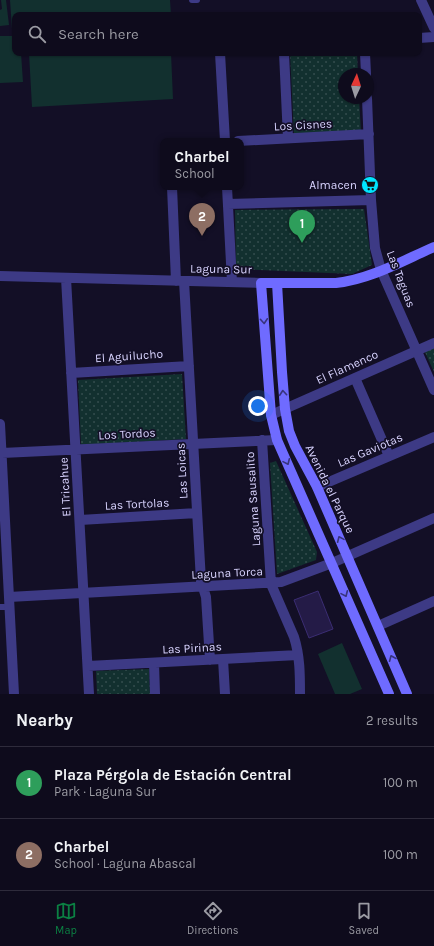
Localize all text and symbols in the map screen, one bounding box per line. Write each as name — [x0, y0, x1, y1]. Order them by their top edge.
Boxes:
search box — [12, 12, 422, 56]
icon: search — [26, 23, 48, 45]
text: Search here — [58, 25, 139, 43]
north arrow — [338, 68, 374, 104]
street label: Los Cisnes — [274, 116, 332, 134]
popup — [160, 138, 244, 190]
text: Charbel — [174, 148, 230, 166]
text: School — [174, 166, 215, 181]
supermarket icon: Almacen — [360, 175, 380, 195]
place label: Almacen — [309, 178, 357, 192]
pin: 2 — [189, 203, 215, 236]
pin: 1 — [289, 210, 315, 243]
street label: Las Taguas — [384, 249, 418, 309]
street label: Laguna Sur — [190, 261, 253, 277]
one-way arrow — [259, 318, 268, 325]
street label: El Aguilucho — [95, 347, 163, 365]
street label: El Flamenco — [314, 347, 380, 387]
one-way arrow — [279, 390, 288, 396]
your location — [248, 396, 268, 416]
street label: Los Tordos — [98, 426, 156, 442]
street label: Las Gaviotas — [335, 430, 405, 470]
street label: Las Loicas — [174, 443, 190, 499]
street label: Avenida el Parque — [303, 443, 357, 535]
street label: Laguna Sausalito — [243, 451, 263, 547]
street label: El Tricahue — [56, 457, 74, 517]
one-way arrow — [282, 458, 290, 466]
street label: Las Tortolas — [104, 495, 170, 513]
one-way arrow — [337, 536, 345, 543]
street label: Laguna Torca — [191, 564, 263, 582]
one-way arrow — [341, 591, 349, 598]
street label: Las Pirinas — [162, 639, 222, 657]
one-way arrow — [389, 655, 397, 663]
text: Nearby — [16, 710, 73, 730]
text: 2 results — [366, 713, 418, 728]
text: Plaza Pérgola de Estación Central — [54, 766, 292, 784]
text: 1 — [27, 775, 31, 790]
text: 100 m — [383, 775, 418, 790]
text: Park · Laguna Sur — [54, 784, 156, 799]
text: Charbel — [54, 838, 109, 856]
text: 2 — [25, 847, 33, 862]
text: 100 m — [383, 847, 418, 862]
text: School · Laguna Abascal — [54, 856, 196, 871]
tab: Map — [55, 900, 77, 937]
tab: Directions — [187, 900, 239, 937]
tab: Saved — [349, 900, 379, 937]

